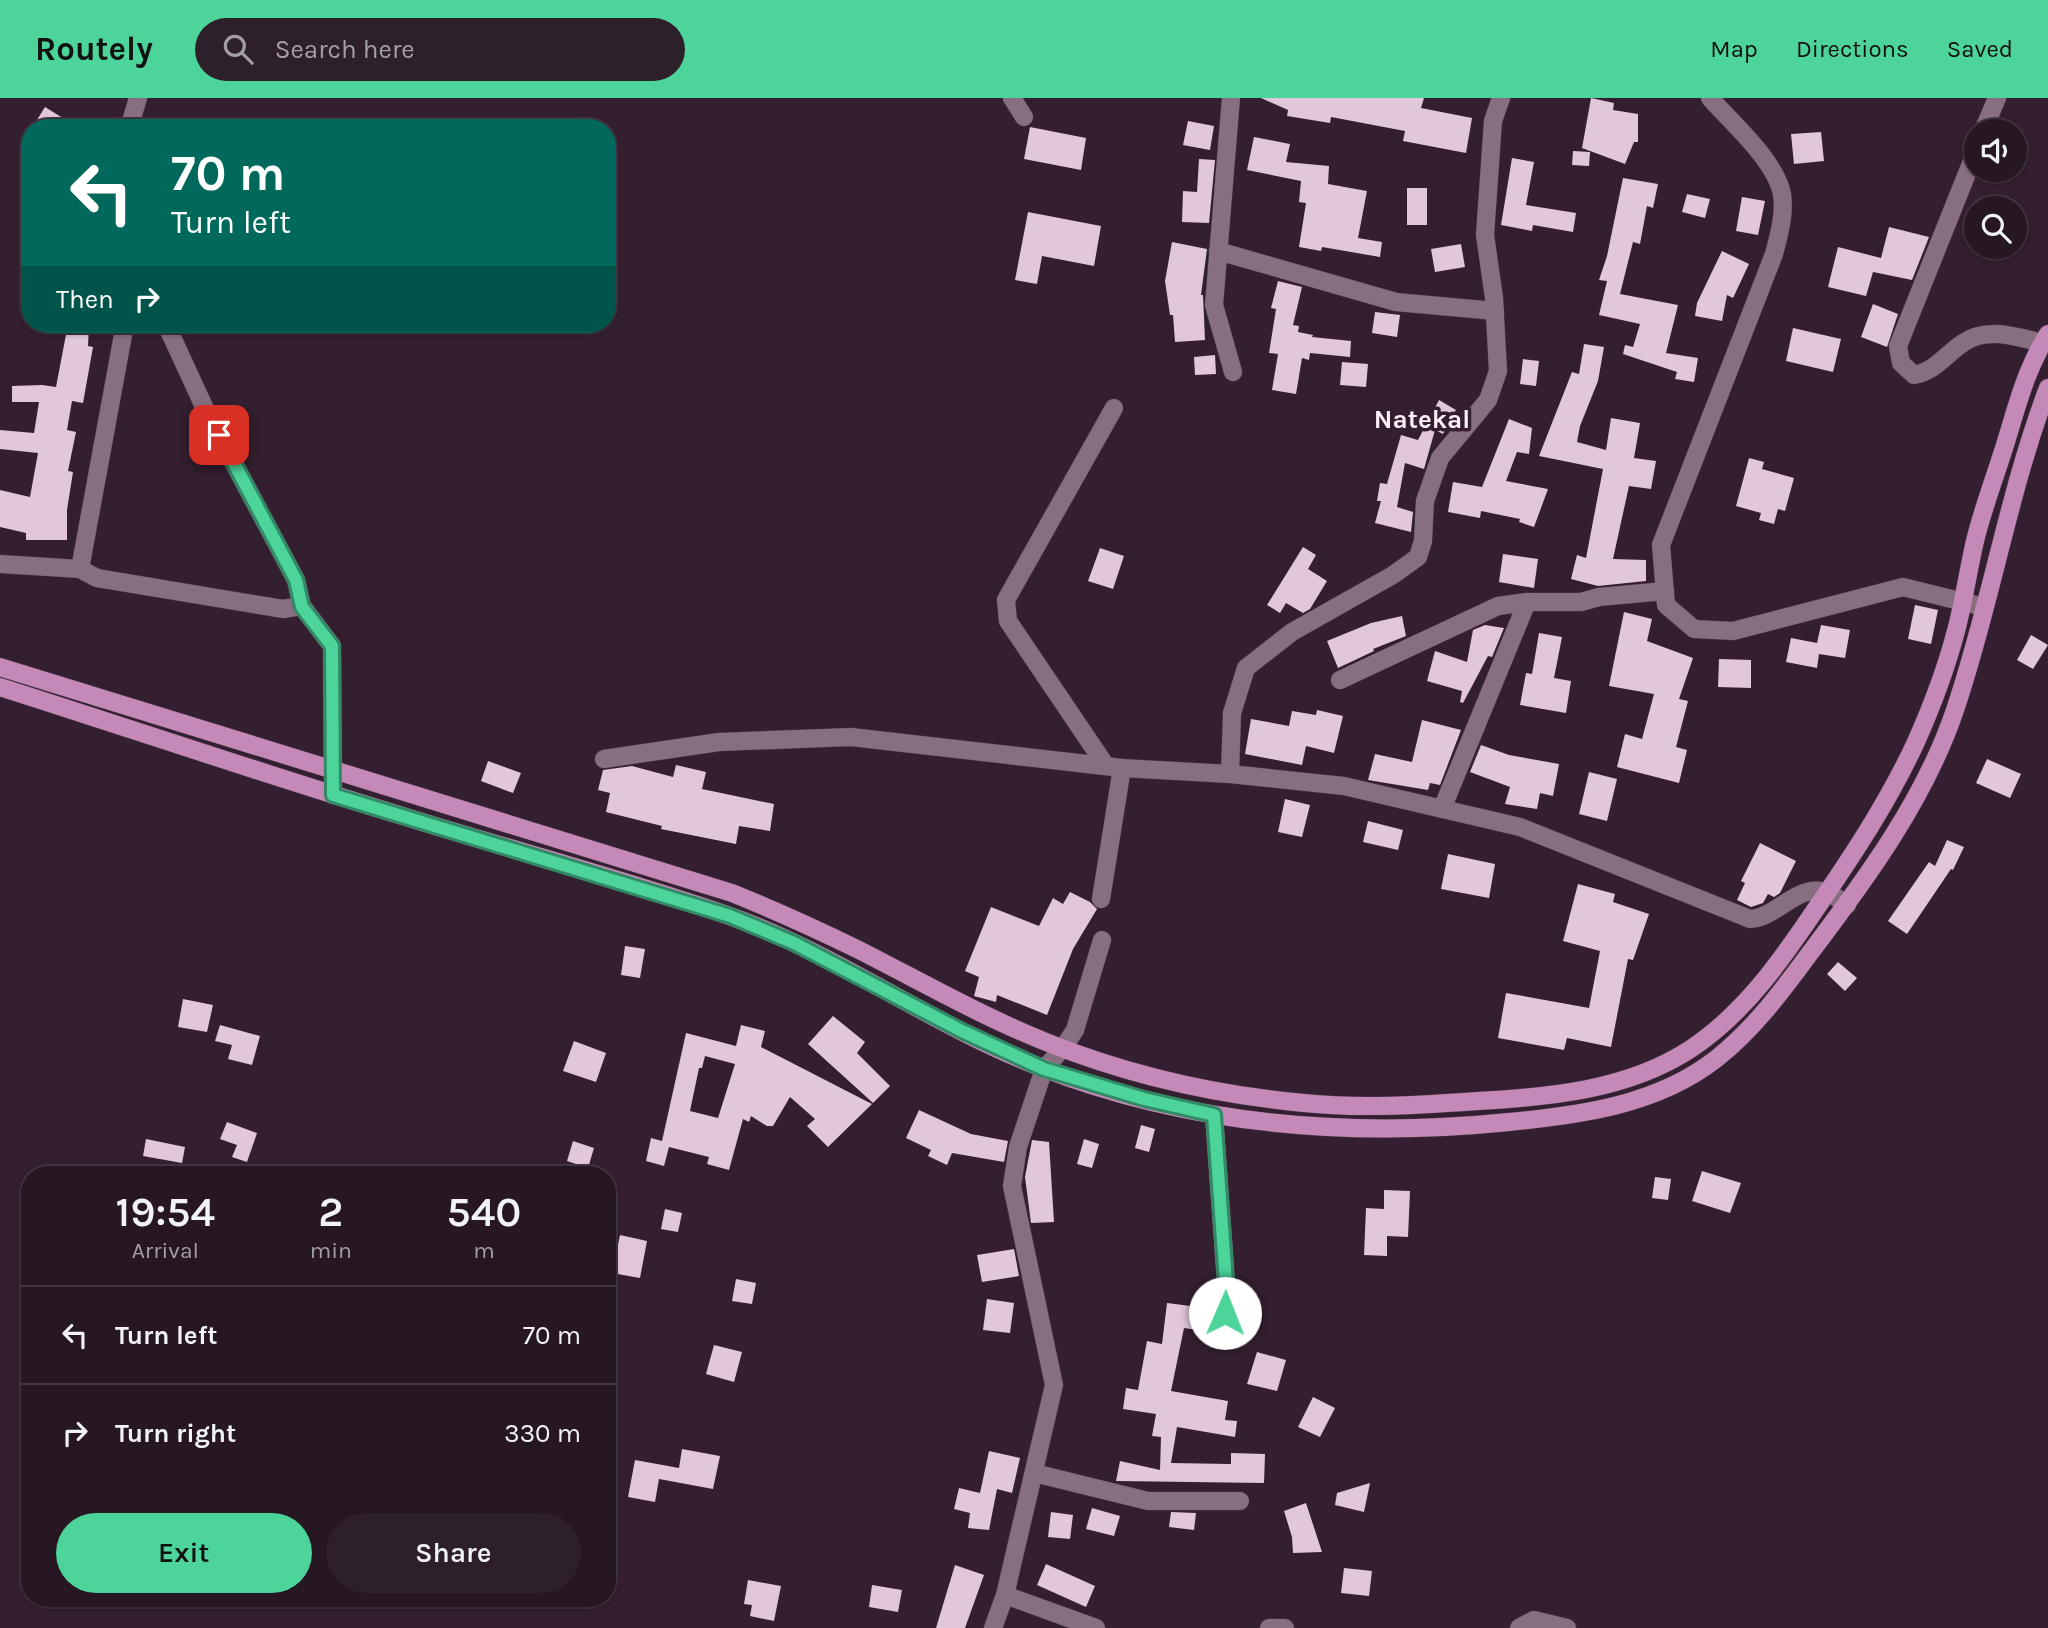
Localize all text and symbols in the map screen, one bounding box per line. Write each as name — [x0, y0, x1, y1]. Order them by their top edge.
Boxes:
search box — [195, 18, 685, 81]
text: Routely — [35, 30, 153, 68]
icon: search — [219, 30, 257, 68]
text: Search here — [275, 34, 415, 65]
text: Map — [1710, 35, 1758, 63]
text: Directions — [1796, 35, 1909, 63]
text: Saved — [1947, 35, 2013, 63]
map controls — [1964, 119, 2027, 259]
button: sound — [1964, 119, 2027, 182]
text: 70 m — [171, 145, 285, 202]
icon: left — [56, 147, 147, 238]
button: search — [1964, 196, 2027, 259]
text: Turn left — [171, 204, 291, 241]
icon: right — [128, 280, 166, 318]
text: Then — [56, 284, 114, 315]
district label: Natekal — [1374, 404, 1470, 435]
pin — [189, 405, 249, 465]
icon: arrive — [200, 416, 238, 454]
text: 19:54 — [116, 1187, 215, 1237]
text: 2 — [318, 1187, 343, 1237]
text: 540 — [446, 1187, 521, 1237]
text: Arrival — [132, 1237, 199, 1264]
text: min — [310, 1237, 352, 1264]
text: m — [473, 1237, 495, 1264]
position arrow — [1188, 1276, 1262, 1350]
icon: left — [56, 1316, 94, 1354]
text: Turn left — [115, 1320, 217, 1351]
text: 70 m — [523, 1320, 581, 1351]
icon: right — [56, 1414, 94, 1452]
text: Turn right — [115, 1418, 236, 1449]
text: 330 m — [504, 1418, 581, 1449]
button: Exit — [56, 1513, 312, 1593]
button: Share — [326, 1513, 581, 1593]

